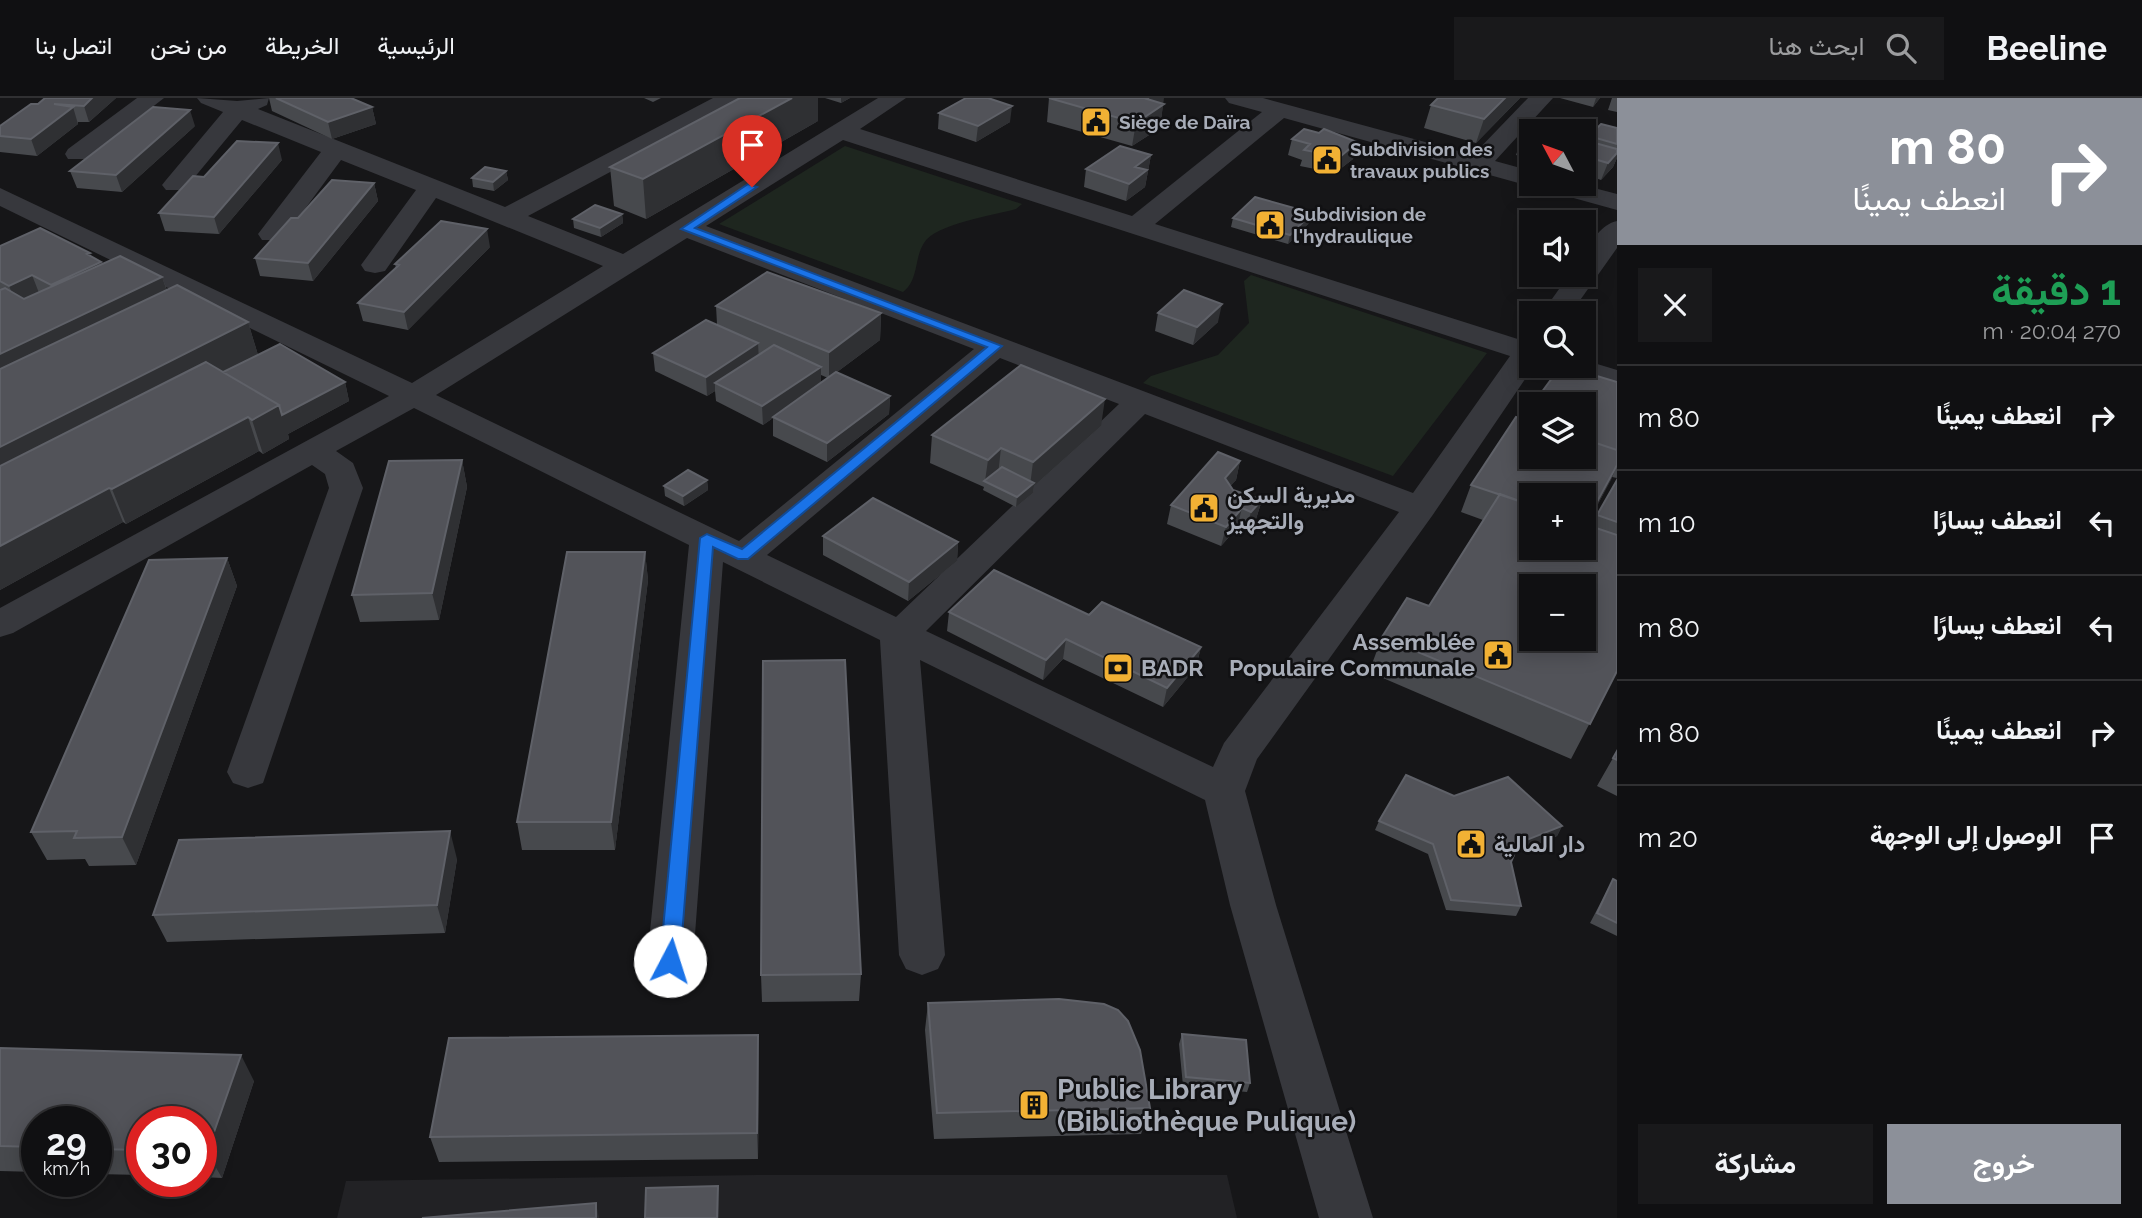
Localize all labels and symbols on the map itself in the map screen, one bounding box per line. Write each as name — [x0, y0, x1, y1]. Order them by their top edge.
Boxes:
public building icon: Siège de Daïra — [1079, 105, 1113, 139]
place label: Siège de Daïra — [1119, 111, 1251, 133]
pin — [722, 115, 782, 187]
north arrow — [1519, 119, 1596, 196]
place label: Subdivision des travaux publics — [1350, 138, 1493, 182]
public building icon: Subdivision des travaux publics — [1310, 143, 1344, 177]
place label: Subdivision de l'hydraulique — [1293, 203, 1426, 247]
public building icon: Subdivision de l'hydraulique — [1253, 208, 1287, 242]
place label: مديرية السكن والتجهيز — [1226, 481, 1355, 536]
public building icon: مديرية السكن والتجهيز — [1187, 491, 1221, 525]
place label: Assemblée Populaire Communale — [1229, 628, 1475, 681]
public building icon: Assemblée Populaire Communale — [1481, 638, 1515, 672]
bank icon: BADR — [1101, 651, 1135, 685]
place label: BADR — [1141, 654, 1204, 681]
public building icon: دار المالية — [1454, 827, 1488, 861]
place label: دار المالية — [1494, 830, 1585, 859]
position arrow — [633, 924, 707, 998]
place label: Public Library (Bibliothèque Pulique) — [1057, 1073, 1356, 1138]
building icon: Public Library (Bibliothèque Pulique) — [1017, 1088, 1051, 1122]
speed limit sign: 30 — [126, 1106, 217, 1197]

